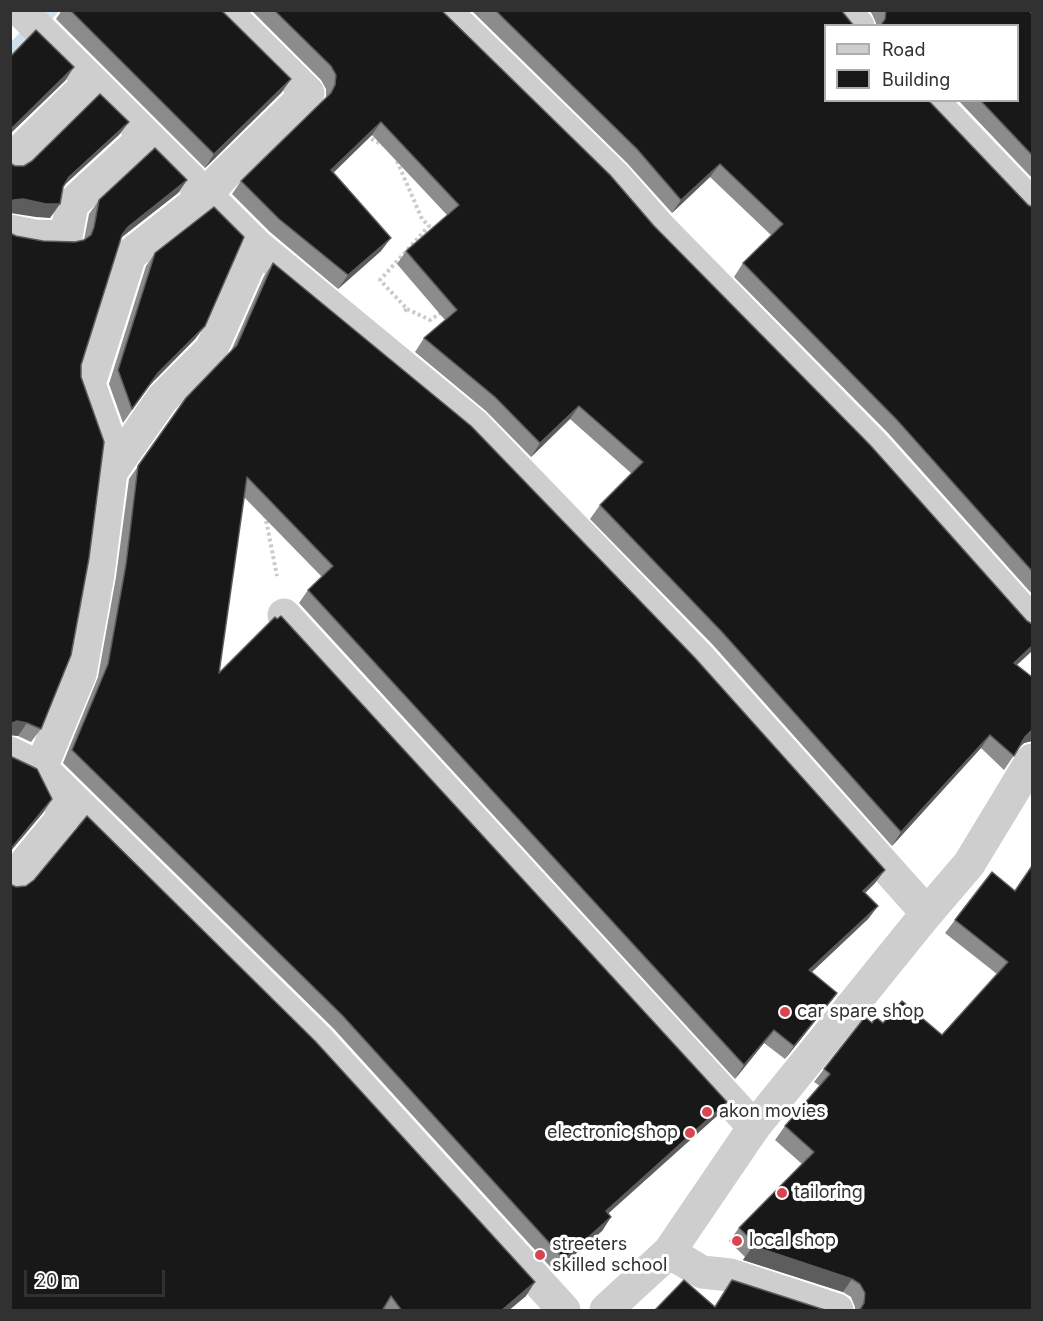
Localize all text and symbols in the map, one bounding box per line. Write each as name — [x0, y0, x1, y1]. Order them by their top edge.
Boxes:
legend — [824, 24, 1019, 102]
text: Road — [882, 39, 925, 60]
text: Building — [882, 69, 950, 90]
place label: car spare shop — [797, 1001, 924, 1023]
marker: car spare shop — [778, 1005, 792, 1019]
place label: akon movies — [719, 1101, 826, 1123]
marker: akon movies — [700, 1105, 714, 1119]
place label: electronic shop — [547, 1122, 678, 1144]
marker: electronic shop — [683, 1126, 697, 1140]
place label: tailoring — [794, 1182, 863, 1204]
marker: tailoring — [775, 1186, 789, 1200]
place label: local shop — [749, 1230, 836, 1252]
place label: streeters skilled school — [552, 1234, 667, 1276]
marker: local shop — [730, 1234, 744, 1248]
marker: streeters skilled school — [533, 1248, 547, 1262]
scale bar — [27, 1258, 168, 1296]
text: 20 m — [35, 1270, 78, 1291]

